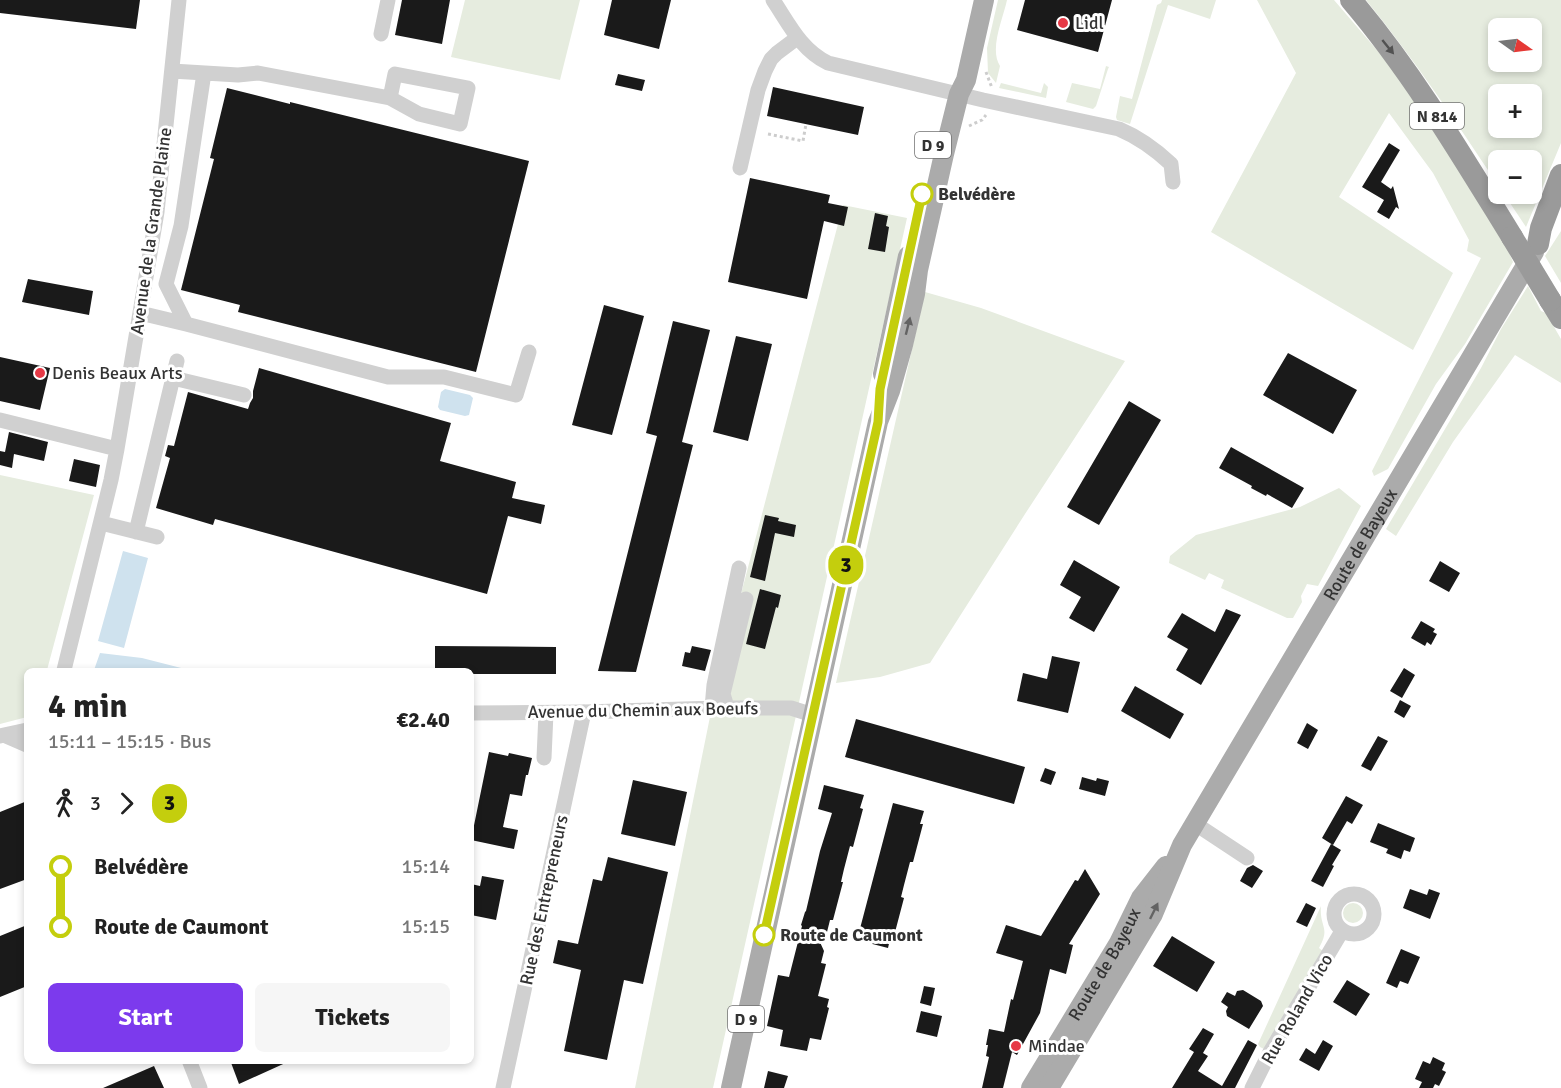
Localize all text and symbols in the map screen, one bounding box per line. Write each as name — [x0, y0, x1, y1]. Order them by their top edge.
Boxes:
place label: Lidl — [1075, 12, 1104, 34]
marker: Lidl — [1056, 16, 1070, 30]
north arrow — [1488, 18, 1542, 72]
map controls — [1488, 18, 1542, 204]
one-way arrow — [1382, 39, 1395, 55]
button: + — [1488, 84, 1542, 138]
road number: N 814 — [1410, 103, 1464, 129]
street label: Avenue de la Grande Plaine — [126, 126, 176, 336]
road number: D 9 — [915, 132, 951, 158]
button: − — [1488, 150, 1542, 204]
marker: Belvédère — [911, 183, 933, 205]
place label: Belvédère — [938, 183, 1015, 205]
one-way arrow — [903, 316, 913, 335]
place label: Denis Beaux Arts — [52, 362, 183, 384]
marker: Denis Beaux Arts — [33, 366, 47, 380]
street label: Route de Bayeux — [1319, 484, 1403, 605]
line badge: 3 — [826, 546, 866, 584]
text: 3 — [840, 552, 852, 578]
text: 4 min — [48, 686, 128, 727]
street label: Avenue du Chemin aux Boeufs — [528, 697, 759, 723]
text: €2.40 — [396, 706, 450, 733]
text: 15:11 – 15:15 · Bus — [48, 729, 211, 754]
icon: walk — [48, 787, 81, 820]
icon: forward — [110, 787, 143, 820]
text: 3 — [164, 790, 175, 816]
text: 3 — [90, 791, 101, 816]
street label: Rue des Entrepreneurs — [515, 813, 573, 987]
text: Belvédère — [94, 853, 189, 880]
text: 15:14 — [401, 854, 450, 879]
one-way arrow — [1149, 903, 1158, 920]
street label: Route de Bayeux — [1063, 904, 1146, 1025]
text: Route de Caumont — [94, 913, 268, 940]
text: 15:15 — [401, 914, 450, 939]
marker: Route de Caumont — [753, 924, 775, 946]
place label: Route de Caumont — [780, 924, 923, 946]
street label: Rue Roland Vico — [1257, 950, 1337, 1068]
button: Start — [48, 983, 243, 1052]
button: Tickets — [255, 983, 450, 1052]
road number: D 9 — [728, 1006, 764, 1032]
place label: Mindae — [1028, 1035, 1085, 1057]
marker: Mindae — [1009, 1039, 1023, 1053]

